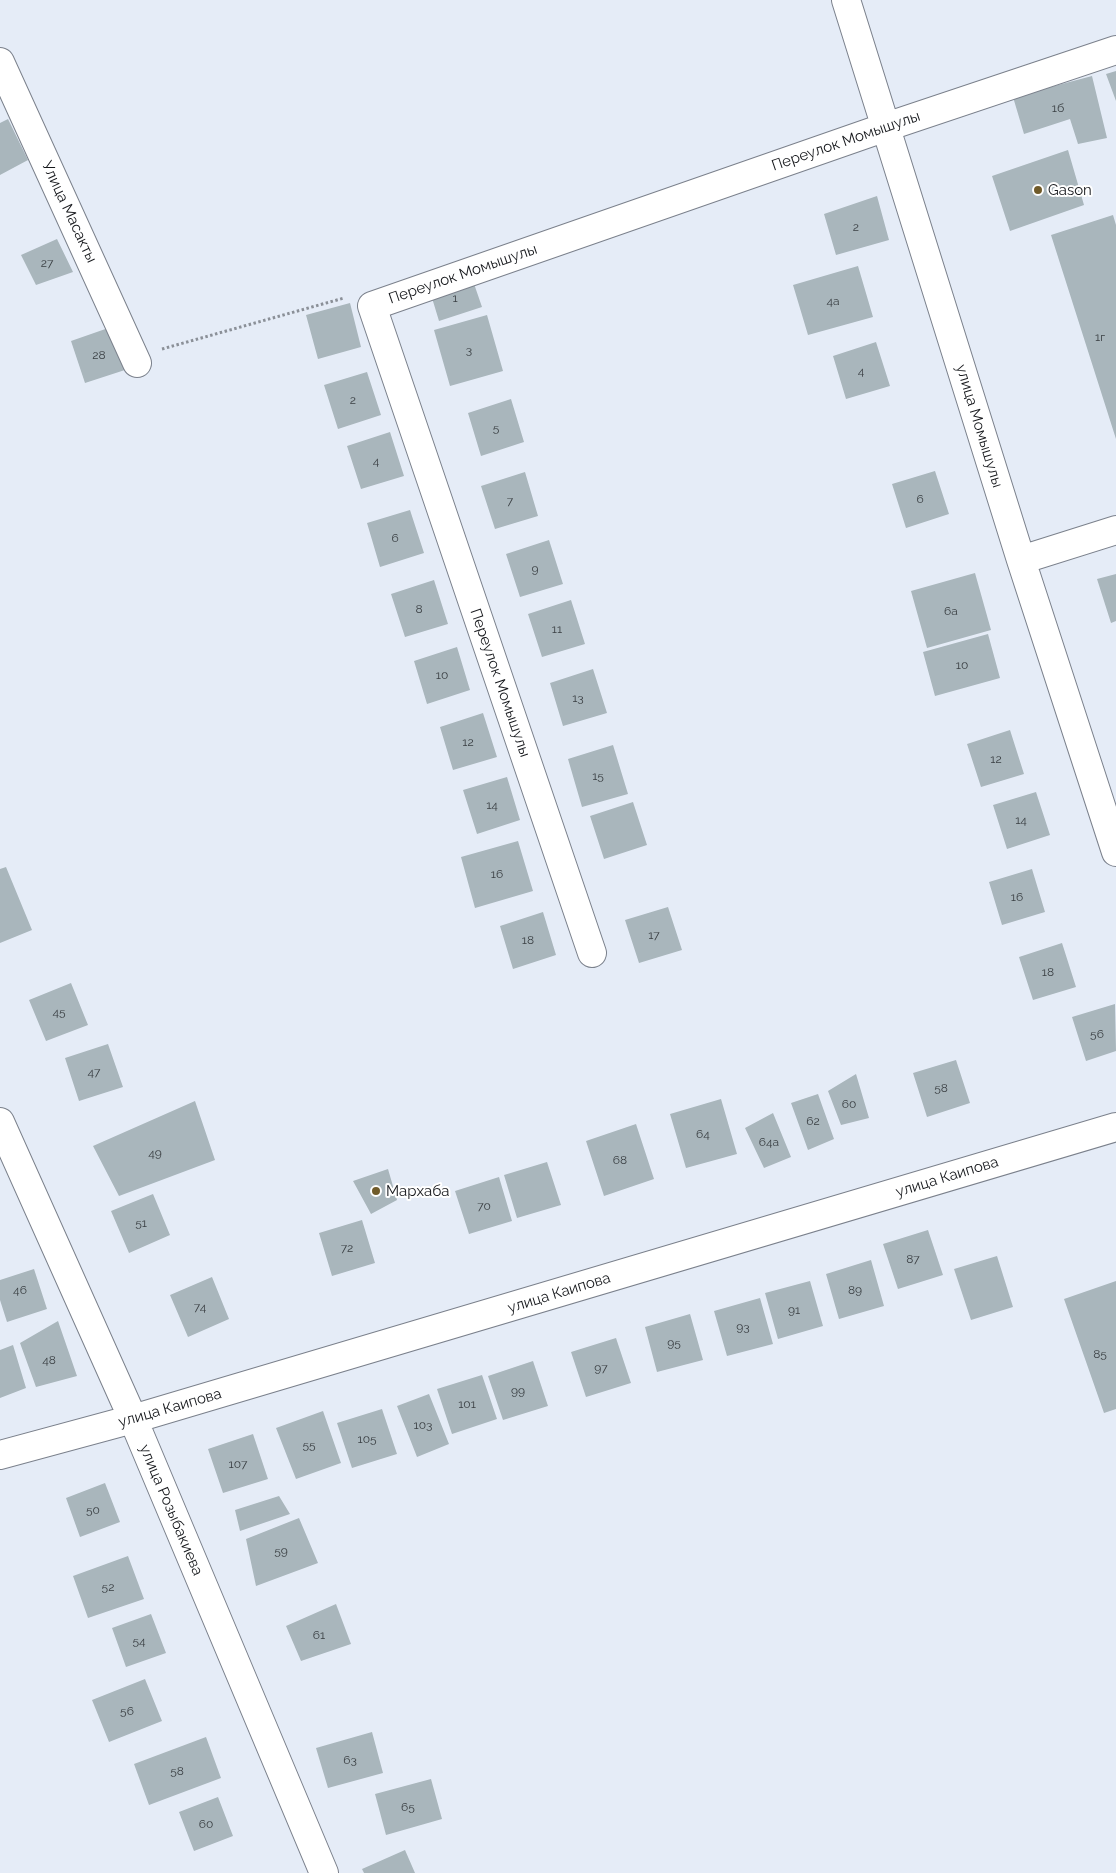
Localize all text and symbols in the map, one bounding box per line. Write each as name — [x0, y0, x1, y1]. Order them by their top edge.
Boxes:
house number: 1б — [1052, 101, 1064, 115]
street label: Переулок Момышулы — [769, 107, 923, 175]
street label: Улица Масакты — [38, 158, 100, 266]
place label: Gason — [1048, 181, 1092, 199]
marker: Gason — [1032, 184, 1044, 196]
house number: 2 — [853, 220, 859, 234]
street label: Переулок Момышулы — [386, 240, 540, 308]
house number: 27 — [41, 256, 53, 270]
house number: 1 — [452, 291, 458, 305]
house number: 4а — [826, 294, 840, 308]
house number: 1г — [1095, 330, 1105, 344]
house number: 3 — [466, 343, 472, 357]
house number: 28 — [92, 348, 106, 362]
street label: улица Момышулы — [952, 362, 1006, 490]
house number: 4 — [858, 364, 864, 378]
house number: 2 — [350, 393, 356, 407]
house number: 5 — [493, 421, 499, 435]
house number: 4 — [373, 454, 379, 468]
house number: 6 — [916, 492, 924, 506]
house number: 7 — [507, 494, 513, 508]
house number: 6 — [391, 531, 399, 545]
house number: 9 — [531, 562, 539, 576]
house number: 8 — [415, 602, 423, 616]
house number: 6а — [944, 604, 958, 618]
street label: Переулок Момышулы — [466, 606, 534, 760]
house number: 11 — [552, 622, 562, 636]
house number: 10 — [956, 658, 968, 672]
house number: 10 — [436, 668, 448, 682]
house number: 13 — [572, 691, 584, 705]
house number: 12 — [462, 735, 474, 749]
house number: 12 — [990, 752, 1002, 766]
house number: 15 — [592, 769, 604, 783]
house number: 14 — [486, 798, 498, 812]
house number: 14 — [1015, 813, 1027, 827]
house number: 16 — [491, 867, 503, 881]
house number: 16 — [1011, 890, 1023, 904]
house number: 17 — [648, 928, 660, 942]
house number: 18 — [522, 933, 534, 947]
house number: 18 — [1042, 965, 1054, 979]
house number: 45 — [52, 1005, 66, 1019]
house number: 56 — [1090, 1027, 1104, 1041]
house number: 47 — [88, 1065, 100, 1079]
house number: 58 — [934, 1081, 948, 1095]
house number: 60 — [842, 1097, 856, 1111]
house number: 62 — [806, 1114, 820, 1128]
house number: 64 — [696, 1127, 710, 1141]
house number: 64а — [759, 1135, 779, 1149]
house number: 49 — [148, 1146, 162, 1160]
house number: 68 — [613, 1153, 627, 1167]
street label: улица Каипова — [893, 1153, 1001, 1201]
place label: Мархаба — [386, 1182, 449, 1200]
marker: Мархаба — [370, 1185, 382, 1197]
house number: 70 — [477, 1199, 491, 1213]
house number: 51 — [135, 1216, 147, 1230]
house number: 72 — [341, 1241, 353, 1255]
house number: 87 — [906, 1252, 920, 1266]
street label: улица Каипова — [505, 1269, 613, 1317]
house number: 46 — [13, 1283, 27, 1297]
house number: 89 — [848, 1283, 862, 1297]
house number: 74 — [194, 1300, 206, 1314]
house number: 91 — [788, 1303, 800, 1317]
house number: 93 — [736, 1320, 750, 1334]
house number: 95 — [667, 1336, 681, 1350]
house number: 85 — [1093, 1347, 1107, 1361]
house number: 48 — [42, 1353, 56, 1367]
house number: 97 — [594, 1361, 608, 1375]
house number: 99 — [511, 1384, 525, 1398]
street label: улица Каипова — [116, 1385, 224, 1431]
house number: 101 — [458, 1397, 476, 1411]
house number: 103 — [414, 1418, 432, 1432]
house number: 105 — [357, 1432, 377, 1446]
house number: 55 — [302, 1438, 316, 1452]
street label: улица Розыбакиева — [135, 1442, 207, 1578]
house number: 107 — [229, 1457, 247, 1471]
house number: 50 — [86, 1503, 100, 1517]
house number: 59 — [274, 1544, 288, 1558]
house number: 52 — [102, 1580, 114, 1594]
house number: 61 — [313, 1628, 325, 1642]
house number: 54 — [132, 1634, 146, 1648]
house number: 56 — [120, 1704, 134, 1718]
house number: 63 — [343, 1753, 357, 1767]
house number: 58 — [170, 1764, 184, 1778]
house number: 65 — [401, 1800, 415, 1814]
house number: 60 — [199, 1817, 213, 1831]

